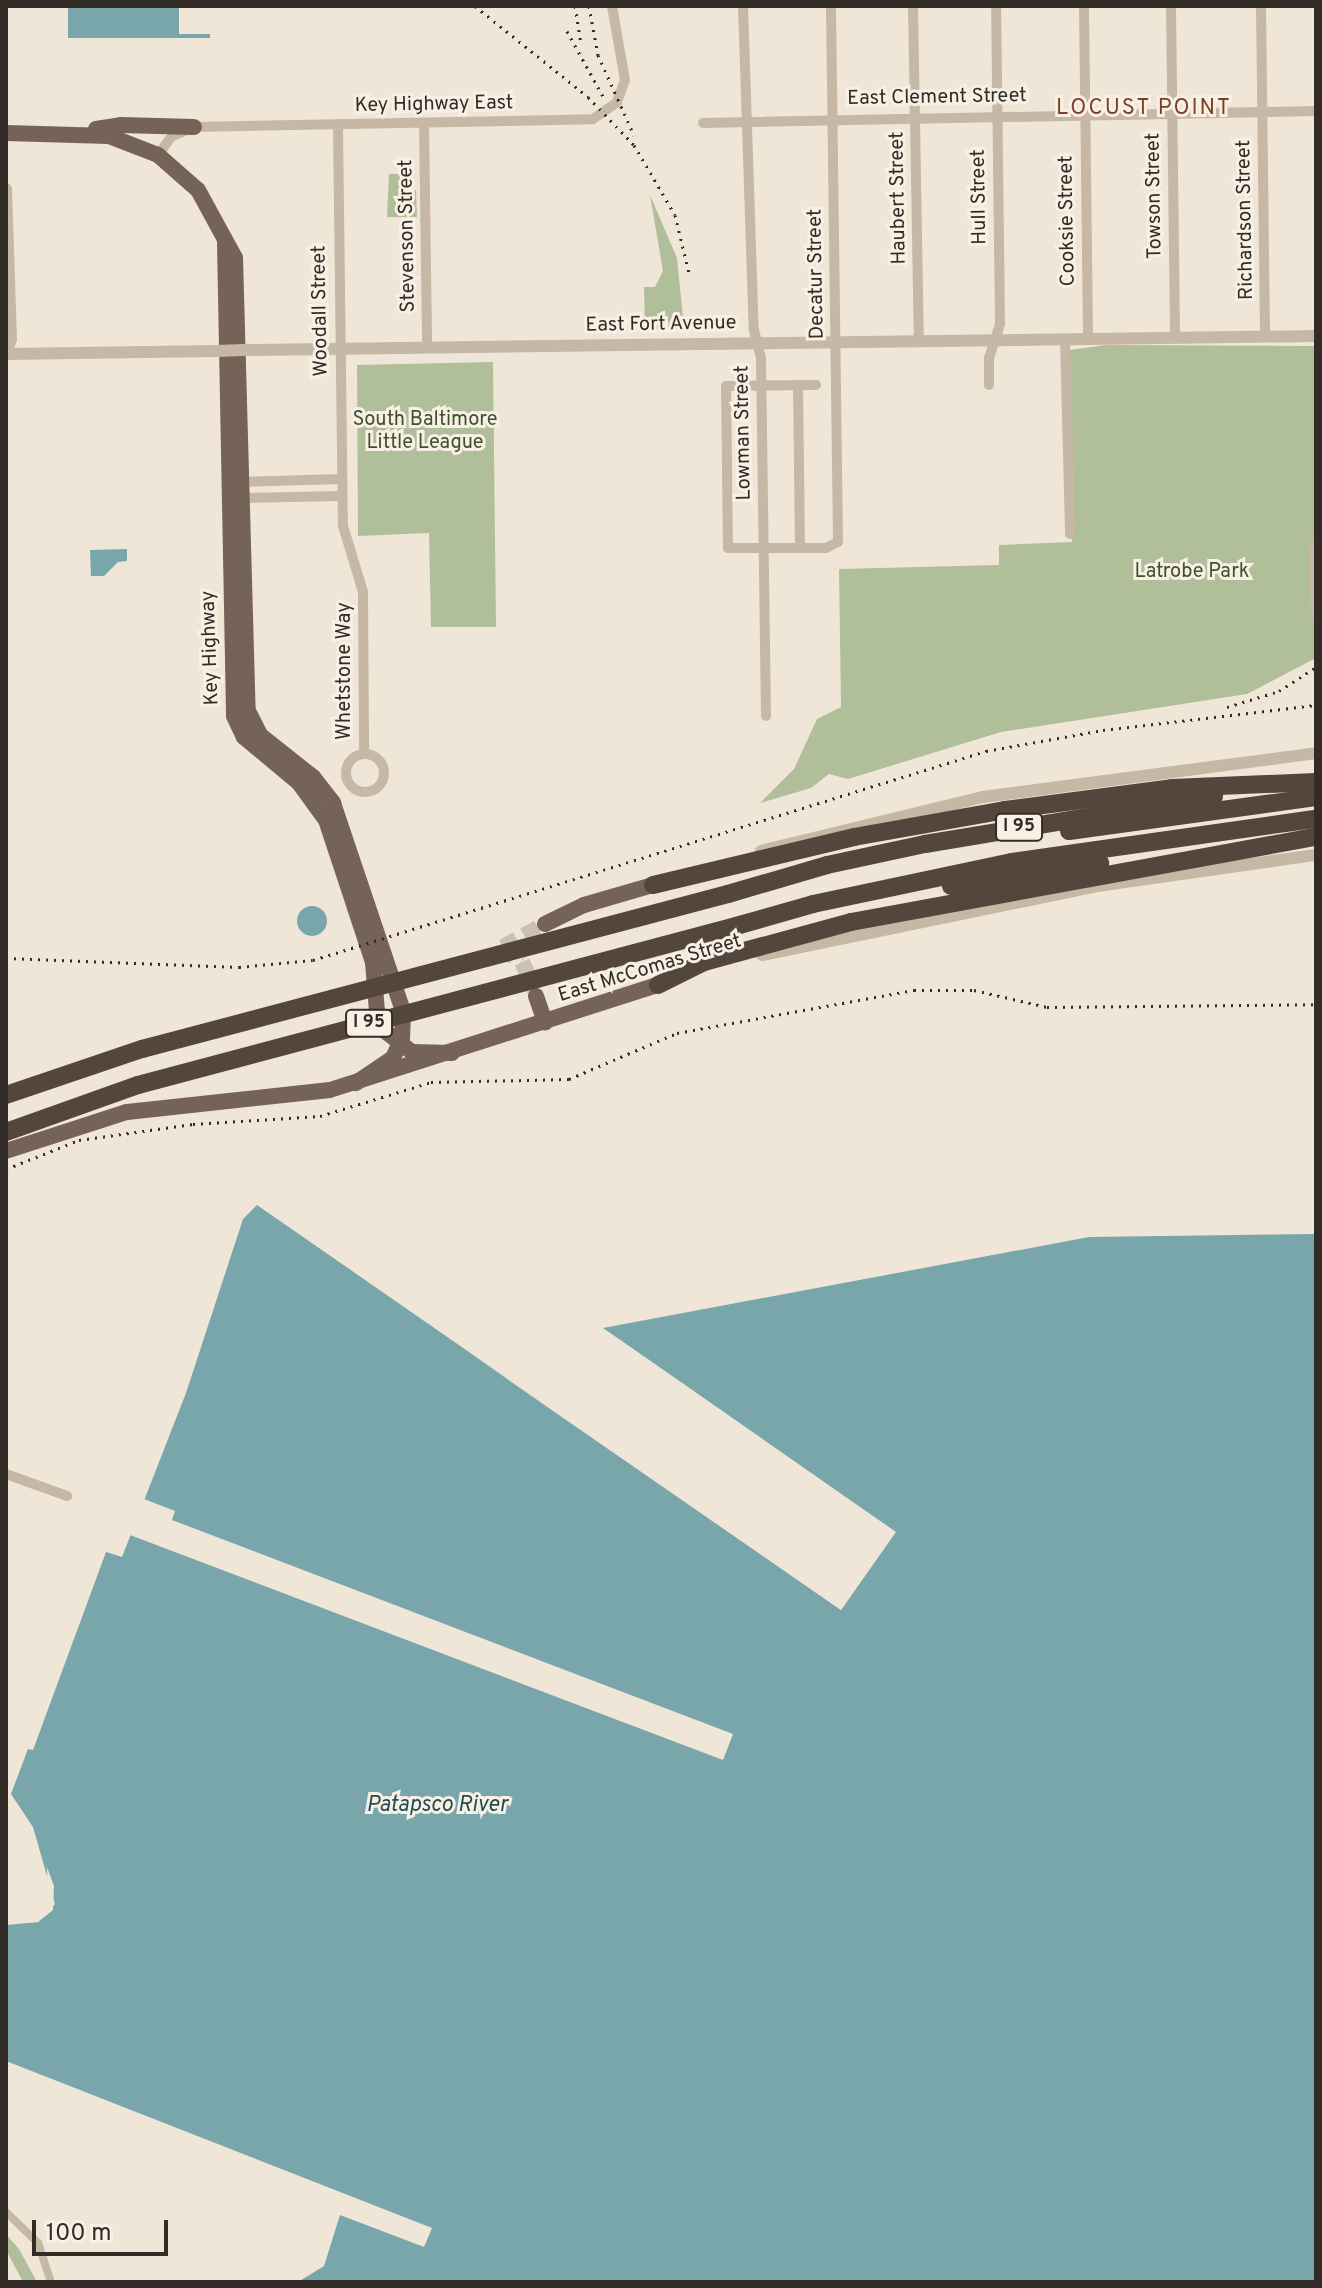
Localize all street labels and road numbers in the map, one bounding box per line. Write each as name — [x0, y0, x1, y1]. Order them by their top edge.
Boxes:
street label: East Clement Street — [847, 84, 1027, 112]
street label: Key Highway East — [354, 92, 514, 118]
street label: Haubert Street — [886, 131, 912, 265]
street label: Towson Street — [1142, 133, 1168, 259]
street label: Richardson Street — [1233, 140, 1259, 300]
street label: Hull Street — [967, 149, 993, 245]
street label: Cooksie Street — [1055, 155, 1081, 287]
street label: Stevenson Street — [395, 159, 421, 313]
street label: Decatur Street — [804, 209, 830, 339]
street label: Woodall Street — [308, 245, 334, 377]
street label: East Fort Avenue — [585, 312, 737, 338]
street label: Lowman Street — [731, 365, 757, 501]
street label: Key Highway — [197, 590, 225, 706]
street label: Whetstone Way — [333, 602, 357, 740]
road number: I 95 — [995, 813, 1043, 841]
street label: East McComas Street — [555, 930, 745, 1008]
road number: I 95 — [345, 1009, 393, 1037]

